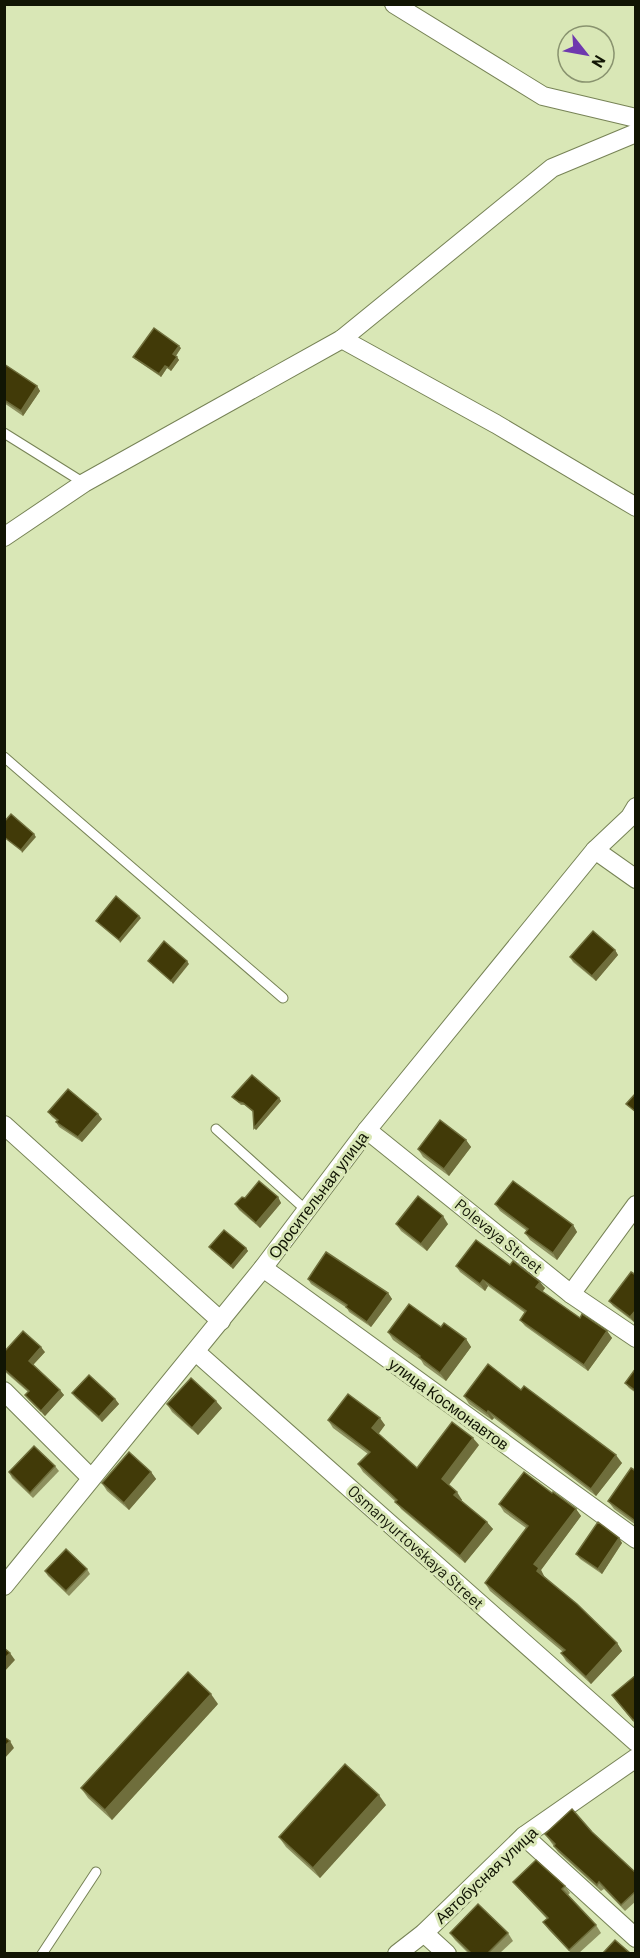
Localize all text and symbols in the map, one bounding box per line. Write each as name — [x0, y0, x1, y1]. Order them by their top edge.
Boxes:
north arrow — [556, 24, 616, 84]
text: N — [588, 53, 610, 71]
street label: Оросительная улица — [264, 1127, 372, 1262]
street label: Polevaya Street — [451, 1194, 547, 1277]
street label: улица Космонавтов — [386, 1354, 513, 1454]
street label: Osmanyurtovskaya Street — [344, 1481, 488, 1613]
street label: Автобусная улица — [431, 1822, 541, 1927]

